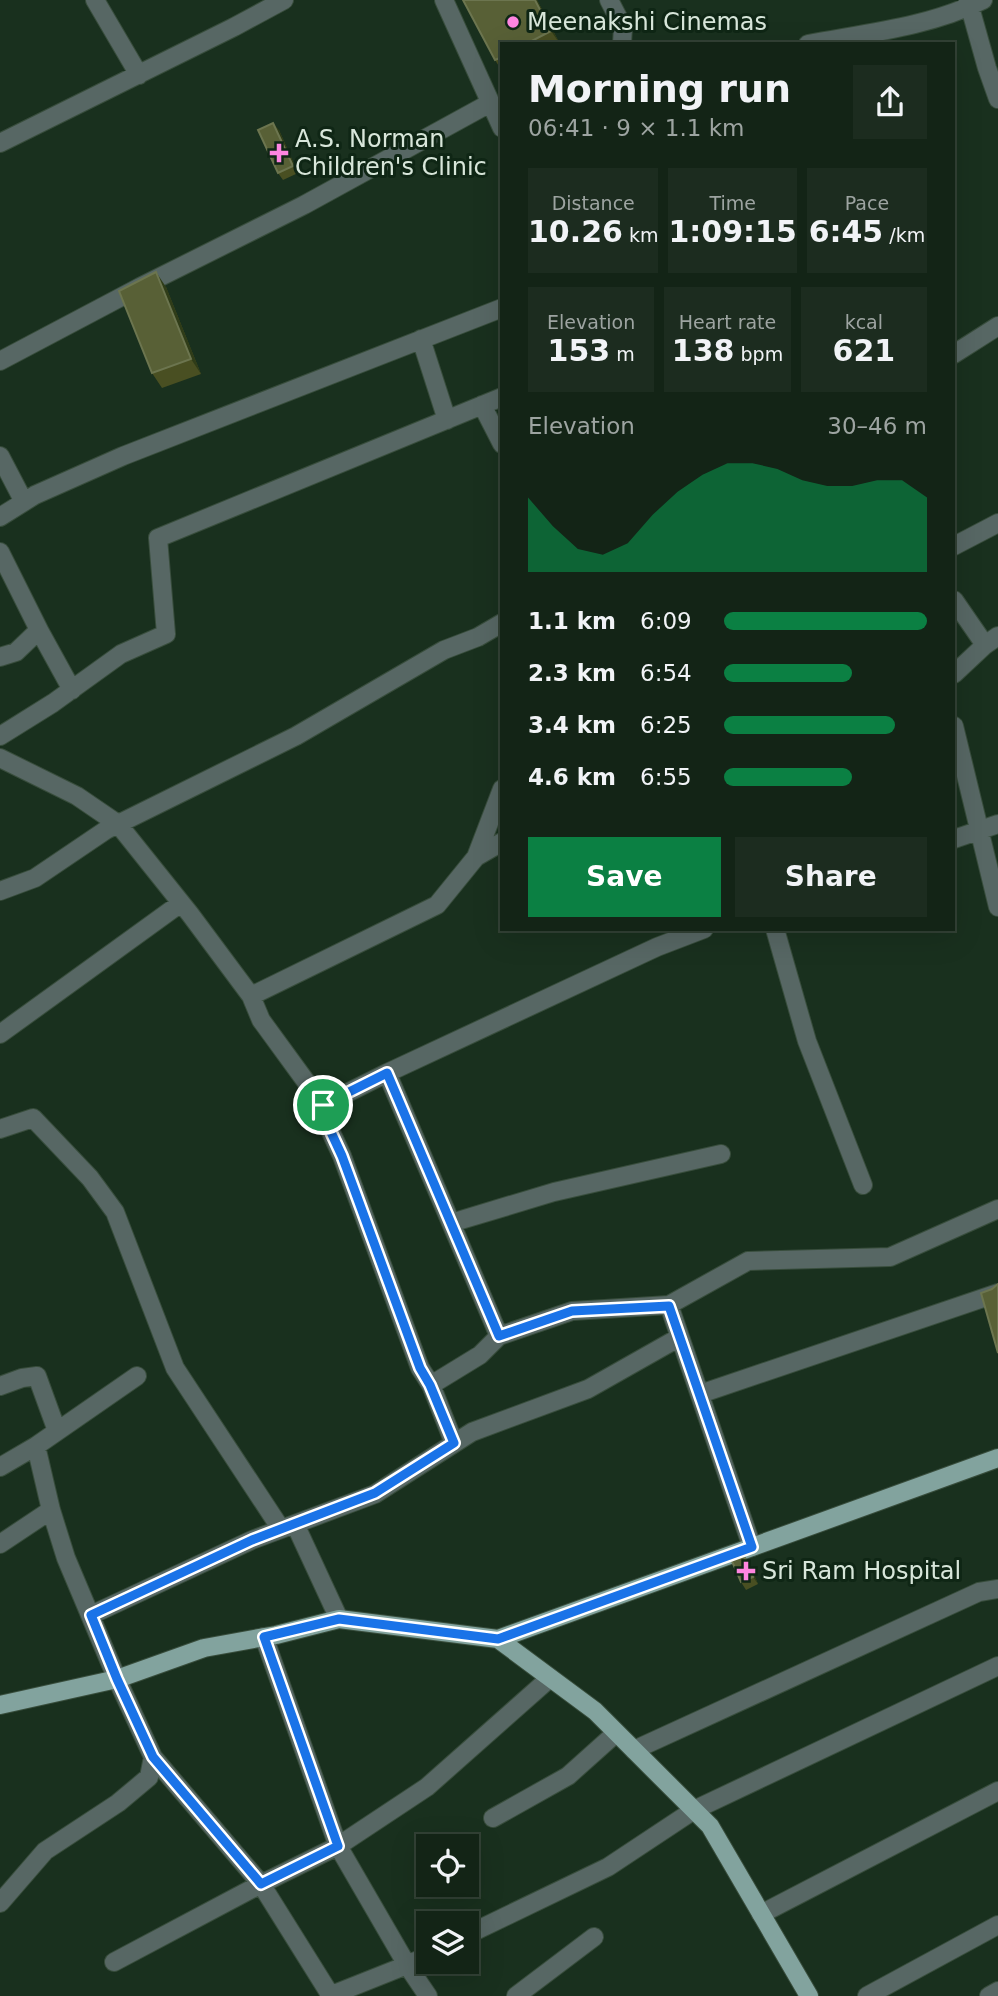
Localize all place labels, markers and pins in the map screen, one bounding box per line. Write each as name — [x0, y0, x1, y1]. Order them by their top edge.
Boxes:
place label: Meenakshi Cinemas — [527, 8, 767, 36]
marker: Meenakshi Cinemas — [505, 14, 521, 30]
place label: A.S. Norman Children's Clinic — [295, 125, 487, 181]
marker: A.S. Norman Children's Clinic — [269, 143, 289, 163]
pin — [293, 1075, 353, 1135]
place label: Sri Ram Hospital — [762, 1557, 961, 1585]
marker: Sri Ram Hospital — [736, 1561, 756, 1581]

